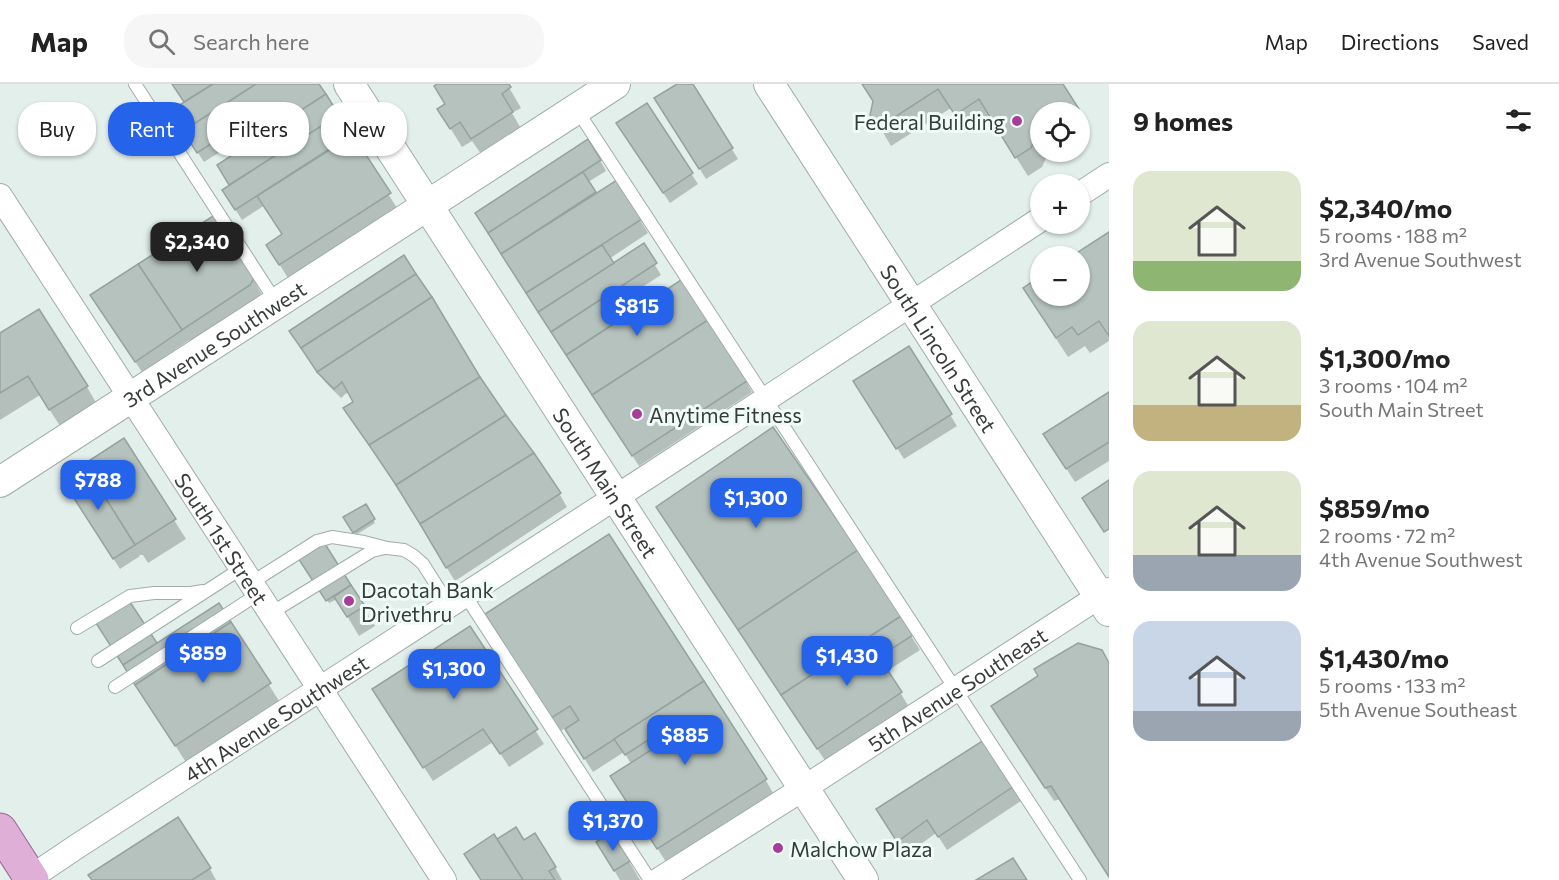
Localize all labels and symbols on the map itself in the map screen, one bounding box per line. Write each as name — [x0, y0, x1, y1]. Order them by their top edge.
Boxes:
place label: Federal Building — [854, 109, 1005, 134]
marker: Federal Building — [1010, 114, 1024, 128]
pin: $2,340 — [148, 222, 246, 273]
street label: South Lincoln Street — [876, 259, 1002, 436]
street label: 3rd Avenue Southwest — [118, 275, 310, 412]
pin: $815 — [601, 286, 673, 337]
place label: Anytime Fitness — [649, 402, 802, 427]
street label: South Main Street — [549, 403, 664, 562]
marker: Anytime Fitness — [630, 407, 644, 421]
pin: $788 — [62, 460, 134, 511]
street label: South 1st Street — [170, 468, 274, 609]
pin: $1,300 — [707, 478, 805, 529]
place label: Dacotah Bank Drivethru — [361, 577, 494, 626]
marker: Dacotah Bank Drivethru — [342, 594, 356, 608]
street label: 5th Avenue Southeast — [863, 622, 1051, 756]
pin: $859 — [167, 633, 239, 684]
pin: $1,430 — [798, 636, 896, 687]
street label: 4th Avenue Southwest — [179, 649, 372, 786]
pin: $1,300 — [405, 649, 503, 700]
pin: $885 — [649, 715, 721, 766]
pin: $1,370 — [564, 801, 662, 852]
place label: Malchow Plaza — [790, 836, 933, 861]
marker: Malchow Plaza — [771, 841, 785, 855]

